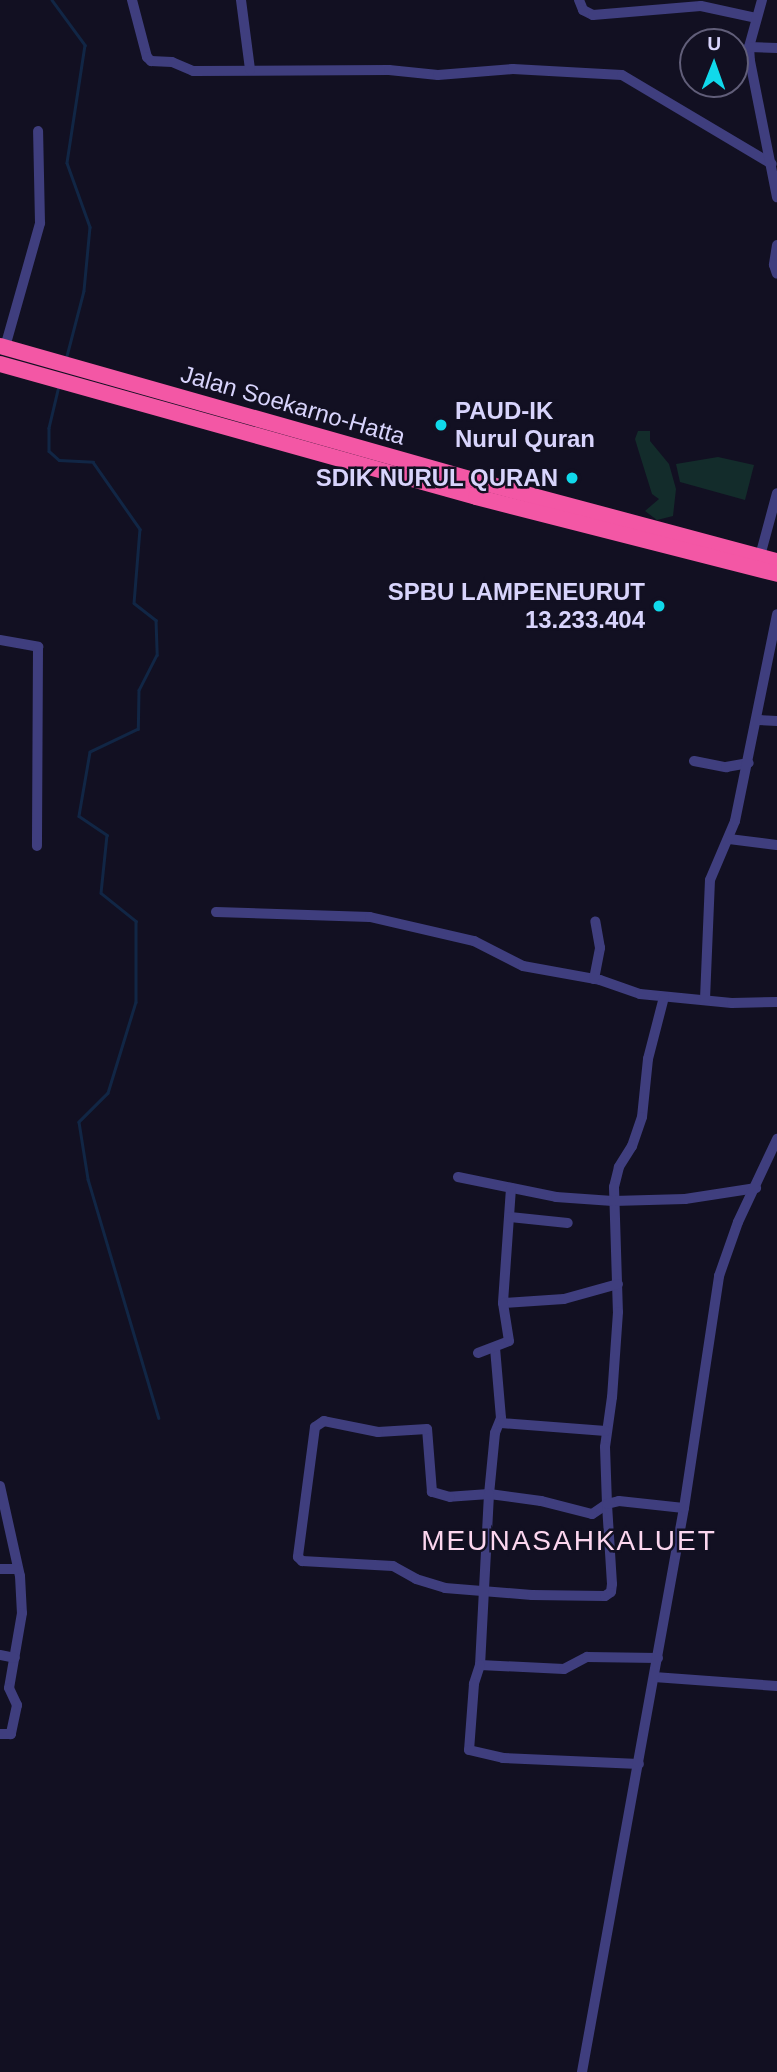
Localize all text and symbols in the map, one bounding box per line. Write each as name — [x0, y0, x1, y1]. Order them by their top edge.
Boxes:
north arrow — [679, 28, 749, 98]
text: U — [707, 33, 721, 54]
street label: Jalan Soekarno-Hatta — [177, 359, 409, 451]
place label: PAUD-IK Nurul Quran — [455, 397, 595, 453]
marker: PAUD-IK Nurul Quran — [433, 417, 449, 433]
place label: SDIK NURUL QURAN — [315, 464, 558, 492]
marker: SDIK NURUL QURAN — [564, 470, 580, 486]
place label: SPBU LAMPENEURUT 13.233.404 — [388, 578, 645, 634]
marker: SPBU LAMPENEURUT 13.233.404 — [651, 598, 667, 614]
district label: MEUNASAHKALUET — [423, 1524, 715, 1558]

